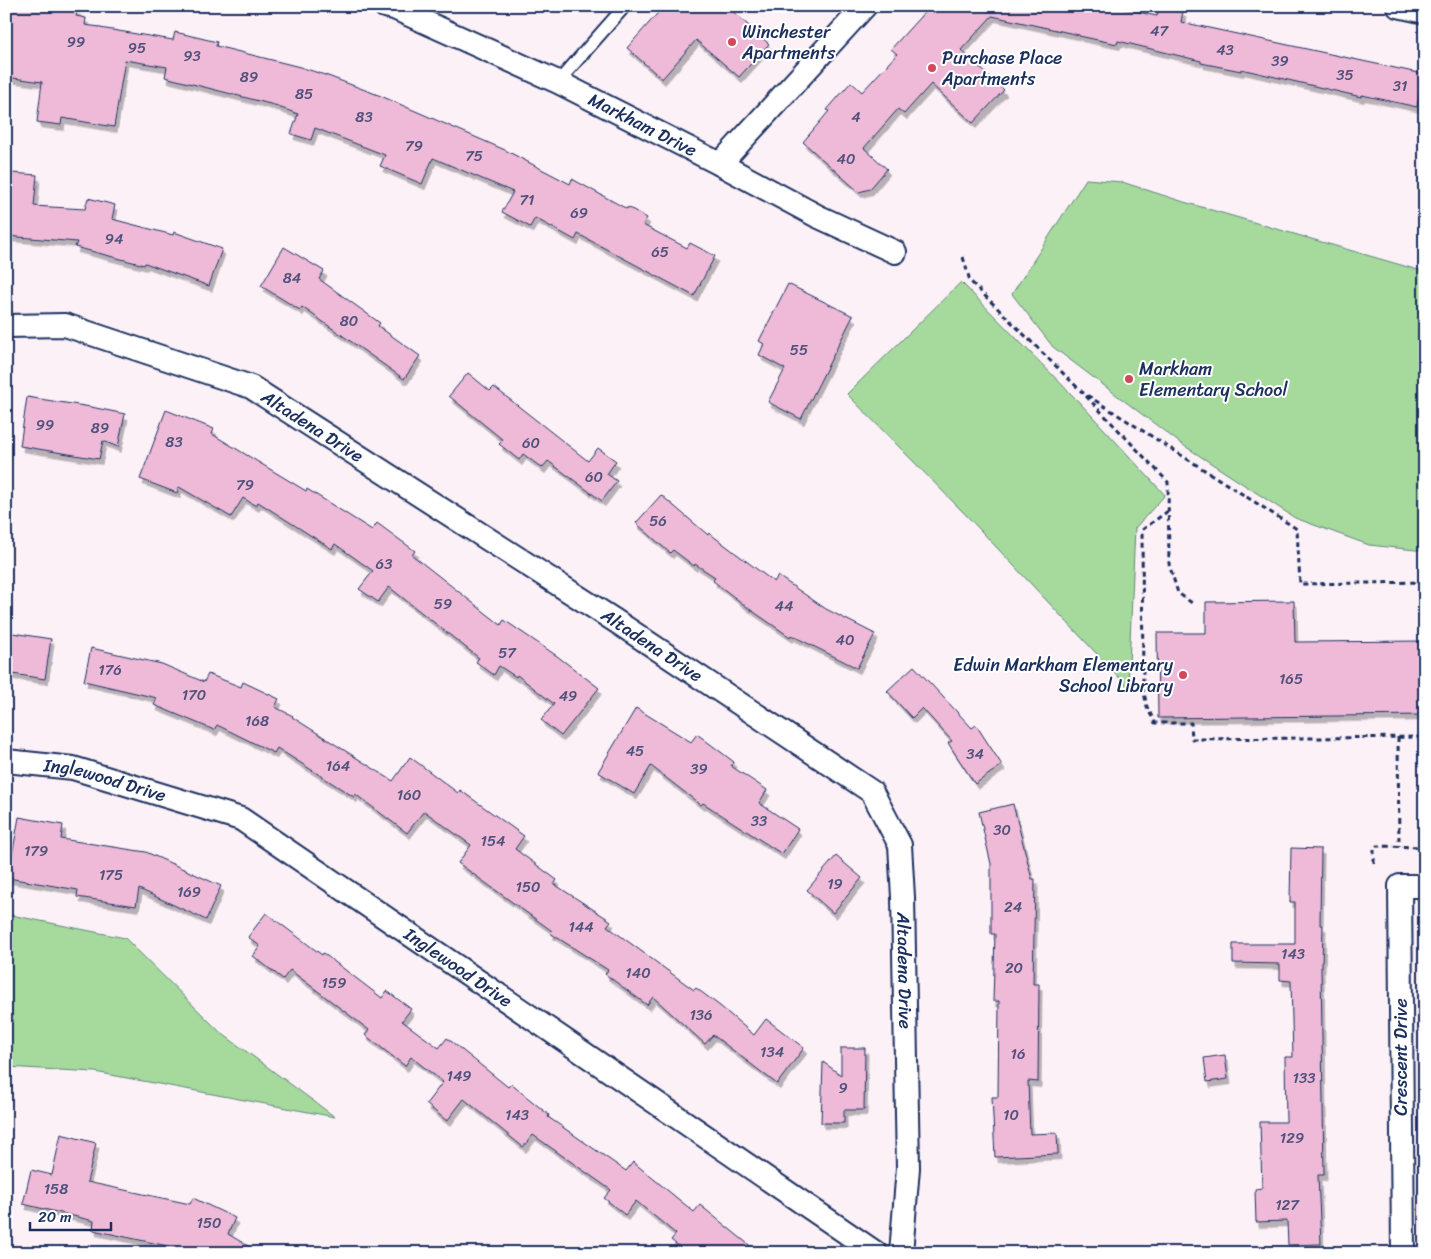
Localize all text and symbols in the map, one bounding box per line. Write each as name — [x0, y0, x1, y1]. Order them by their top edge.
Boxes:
place label: Winchester Apartments — [741, 16, 836, 69]
house number: 47 — [1150, 18, 1169, 44]
house number: 99 — [67, 29, 85, 55]
house number: 95 — [128, 35, 146, 61]
marker: Winchester Apartments — [726, 36, 738, 48]
house number: 43 — [1216, 37, 1234, 63]
place label: Purchase Place Apartments — [941, 42, 1062, 95]
house number: 93 — [183, 43, 201, 69]
house number: 39 — [1271, 48, 1289, 74]
marker: Purchase Place Apartments — [926, 62, 938, 74]
house number: 35 — [1336, 62, 1354, 88]
house number: 89 — [240, 64, 258, 90]
house number: 31 — [1393, 73, 1407, 99]
house number: 85 — [295, 81, 313, 107]
street label: Markham Drive — [583, 84, 703, 166]
house number: 83 — [355, 104, 373, 130]
house number: 4 — [851, 104, 861, 130]
house number: 79 — [405, 133, 423, 159]
house number: 75 — [465, 143, 483, 169]
house number: 40 — [837, 146, 855, 172]
house number: 71 — [519, 187, 535, 213]
house number: 69 — [570, 200, 588, 226]
house number: 94 — [105, 226, 123, 252]
house number: 65 — [651, 239, 669, 265]
house number: 84 — [283, 265, 301, 291]
house number: 80 — [340, 308, 358, 334]
house number: 55 — [790, 337, 808, 363]
place label: Markham Elementary School — [1139, 353, 1288, 406]
marker: Markham Elementary School — [1123, 373, 1135, 385]
street label: Altadena Drive — [254, 381, 370, 471]
house number: 99 — [36, 412, 54, 438]
house number: 89 — [91, 415, 109, 441]
house number: 83 — [165, 429, 183, 455]
house number: 60 — [522, 430, 540, 456]
house number: 60 — [585, 464, 603, 490]
house number: 79 — [236, 472, 254, 498]
house number: 56 — [649, 508, 667, 534]
house number: 63 — [376, 551, 392, 577]
house number: 59 — [434, 591, 452, 617]
house number: 44 — [775, 593, 793, 619]
street label: Altadena Drive — [594, 599, 709, 691]
house number: 40 — [836, 627, 854, 653]
house number: 57 — [498, 640, 517, 666]
place label: Edwin Markham Elementary School Library — [953, 649, 1174, 702]
house number: 176 — [98, 657, 122, 683]
house number: 165 — [1279, 666, 1303, 692]
marker: Edwin Markham Elementary School Library — [1177, 669, 1189, 681]
house number: 170 — [182, 682, 206, 708]
house number: 49 — [559, 683, 577, 709]
house number: 168 — [245, 708, 269, 734]
house number: 45 — [626, 738, 644, 764]
house number: 34 — [966, 741, 984, 767]
street label: Inglewood Drive — [41, 749, 170, 811]
house number: 164 — [326, 753, 350, 779]
house number: 39 — [690, 756, 708, 782]
house number: 160 — [397, 782, 421, 808]
house number: 33 — [751, 808, 767, 834]
house number: 30 — [993, 817, 1011, 843]
house number: 154 — [481, 828, 505, 854]
house number: 179 — [24, 838, 48, 864]
house number: 175 — [99, 862, 123, 888]
house number: 19 — [827, 871, 843, 897]
house number: 150 — [515, 874, 541, 900]
house number: 169 — [177, 879, 201, 905]
house number: 24 — [1004, 894, 1022, 920]
street label: Altadena Drive — [887, 911, 921, 1029]
house number: 144 — [568, 914, 594, 940]
street label: Inglewood Drive — [396, 918, 519, 1016]
house number: 143 — [1281, 941, 1305, 967]
house number: 20 — [1005, 955, 1023, 981]
house number: 140 — [625, 960, 651, 986]
house number: 159 — [322, 970, 346, 996]
street label: Crescent Drive — [1385, 998, 1417, 1116]
house number: 136 — [689, 1002, 713, 1028]
house number: 134 — [760, 1039, 784, 1065]
house number: 16 — [1011, 1041, 1025, 1067]
house number: 149 — [446, 1063, 472, 1089]
house number: 133 — [1293, 1065, 1315, 1091]
house number: 9 — [838, 1075, 848, 1101]
house number: 143 — [505, 1102, 529, 1128]
house number: 10 — [1003, 1102, 1019, 1128]
house number: 129 — [1280, 1125, 1304, 1151]
house number: 158 — [44, 1176, 68, 1202]
house number: 127 — [1275, 1192, 1300, 1218]
scale bar — [30, 1199, 111, 1231]
text: 20 m — [38, 1204, 72, 1230]
house number: 150 — [196, 1210, 222, 1236]

